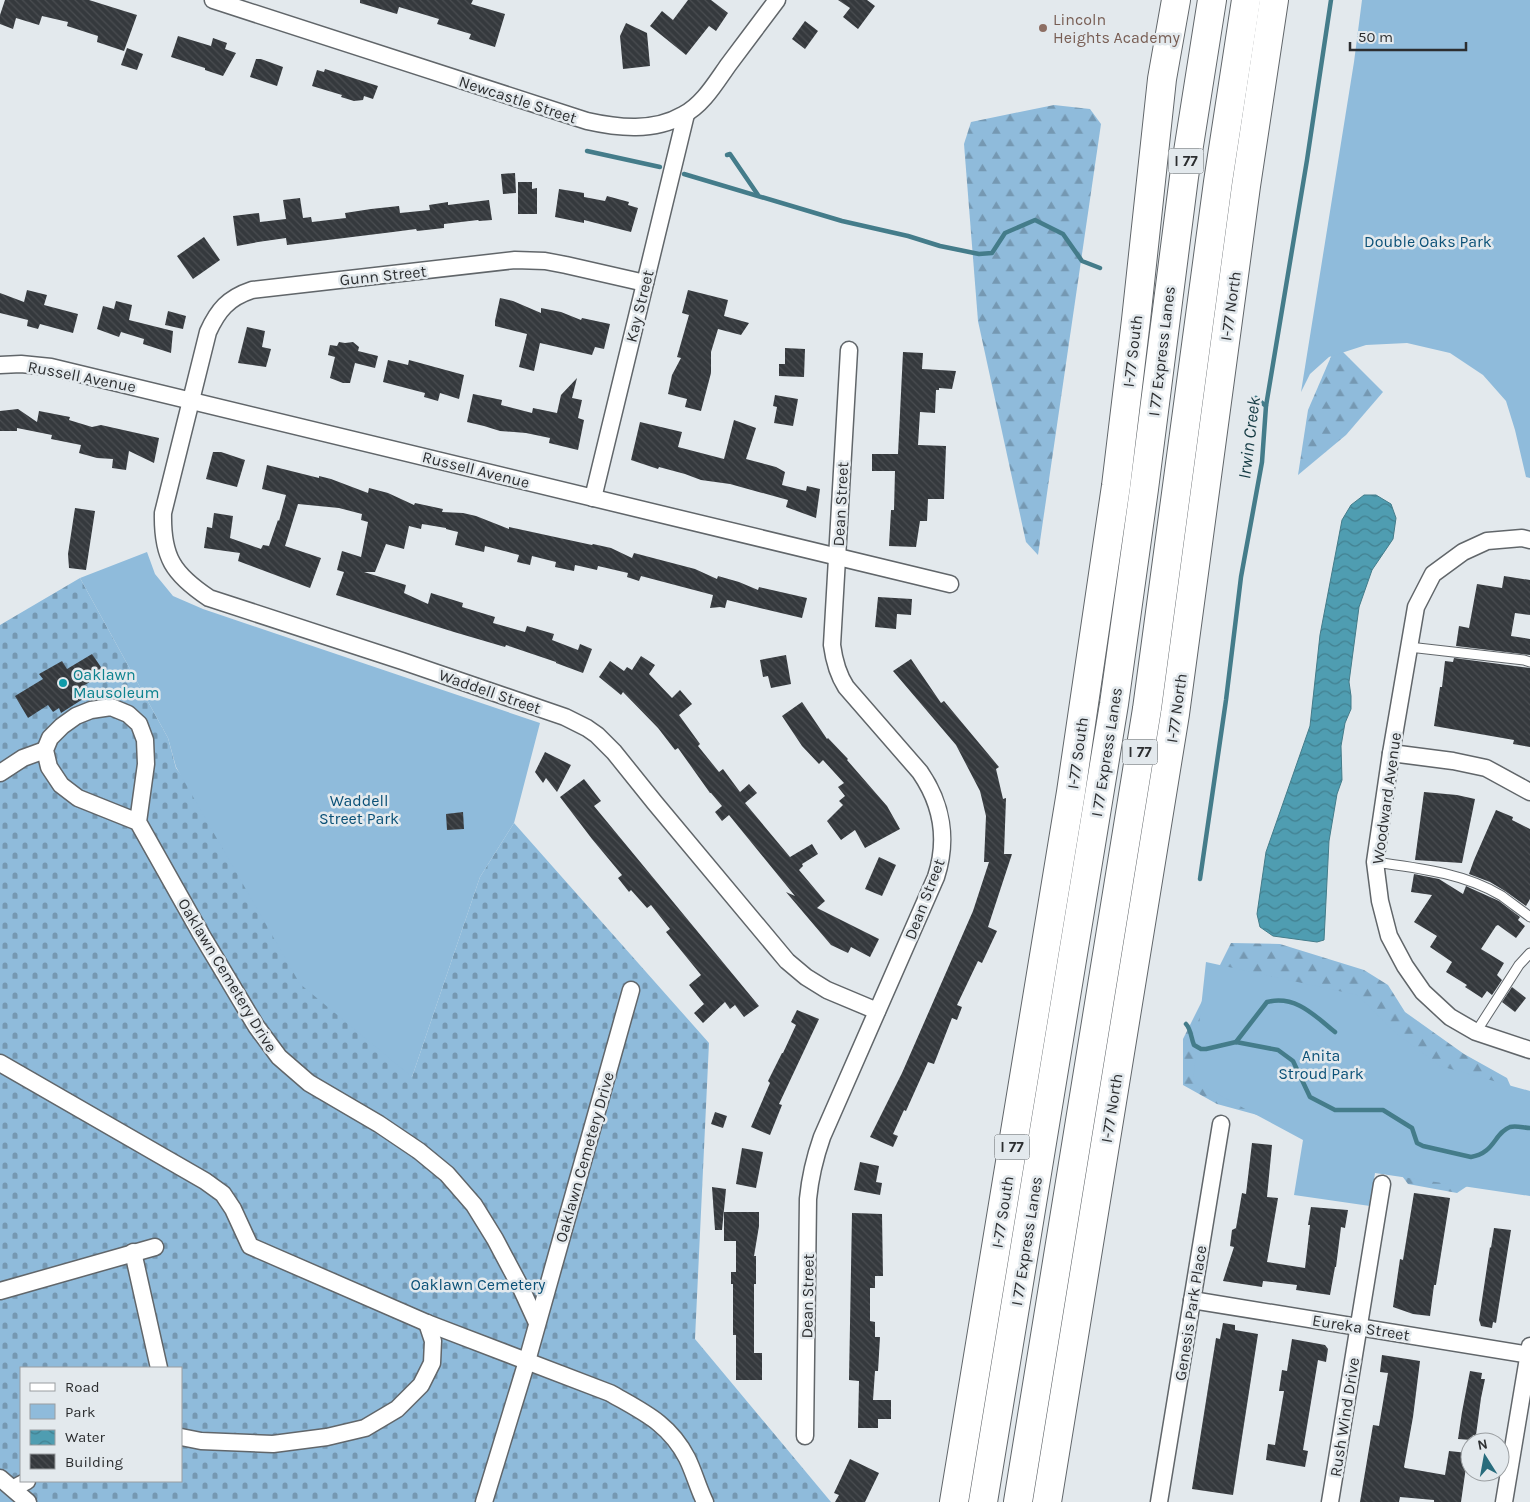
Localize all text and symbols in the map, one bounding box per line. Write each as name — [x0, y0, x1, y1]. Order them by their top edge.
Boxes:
place label: Lincoln Heights Academy — [1053, 10, 1181, 47]
scale bar — [1350, 20, 1466, 52]
marker: Lincoln Heights Academy — [1037, 22, 1049, 34]
text: 50 m — [1358, 28, 1393, 46]
street label: Newcastle Street — [457, 71, 579, 127]
road number: I 77 — [1168, 148, 1204, 174]
park label: Double Oaks Park — [1364, 232, 1492, 251]
street label: Gunn Street — [339, 262, 427, 289]
street label: Kay Street — [621, 268, 658, 344]
street label: I-77 North — [1216, 270, 1245, 342]
street label: I 77 Express Lanes — [1144, 285, 1179, 417]
street label: I-77 South — [1119, 314, 1146, 388]
street label: Russell Avenue — [26, 357, 138, 396]
water label: Irwin Creek — [1233, 395, 1265, 480]
street label: Russell Avenue — [420, 447, 532, 492]
street label: Dean Street — [829, 461, 852, 547]
place label: Oaklawn Mausoleum — [73, 665, 160, 702]
street label: Waddell Street — [436, 665, 543, 718]
street label: I-77 North — [1162, 672, 1191, 744]
marker: Oaklawn Mausoleum — [57, 677, 69, 689]
street label: I 77 Express Lanes — [1087, 686, 1126, 818]
street label: I-77 South — [1063, 716, 1092, 790]
street label: Woodward Avenue — [1368, 731, 1405, 865]
road number: I 77 — [1122, 740, 1158, 764]
park label: Waddell Street Park — [319, 791, 399, 828]
street label: Dean Street — [900, 856, 949, 942]
street label: Oaklawn Cemetery Drive — [174, 895, 281, 1056]
park label: Anita Stroud Park — [1278, 1046, 1364, 1083]
street label: Oaklawn Cemetery Drive — [551, 1070, 618, 1245]
street label: I-77 North — [1097, 1072, 1126, 1144]
road number: I 77 — [994, 1134, 1030, 1160]
street label: I-77 South — [987, 1175, 1018, 1249]
street label: I 77 Express Lanes — [1007, 1175, 1046, 1307]
street label: Genesis Park Place — [1170, 1244, 1211, 1382]
street label: Dean Street — [797, 1253, 818, 1339]
park label: Oaklawn Cemetery — [410, 1275, 546, 1294]
street label: Eureka Street — [1311, 1310, 1411, 1345]
street label: Rush Wind Drive — [1326, 1356, 1363, 1478]
legend — [20, 1367, 182, 1482]
text: Road — [65, 1378, 100, 1396]
text: Park — [65, 1403, 95, 1421]
text: Water — [65, 1428, 106, 1446]
north arrow — [1460, 1432, 1510, 1482]
text: N — [1476, 1435, 1489, 1454]
text: Building — [65, 1453, 123, 1471]

